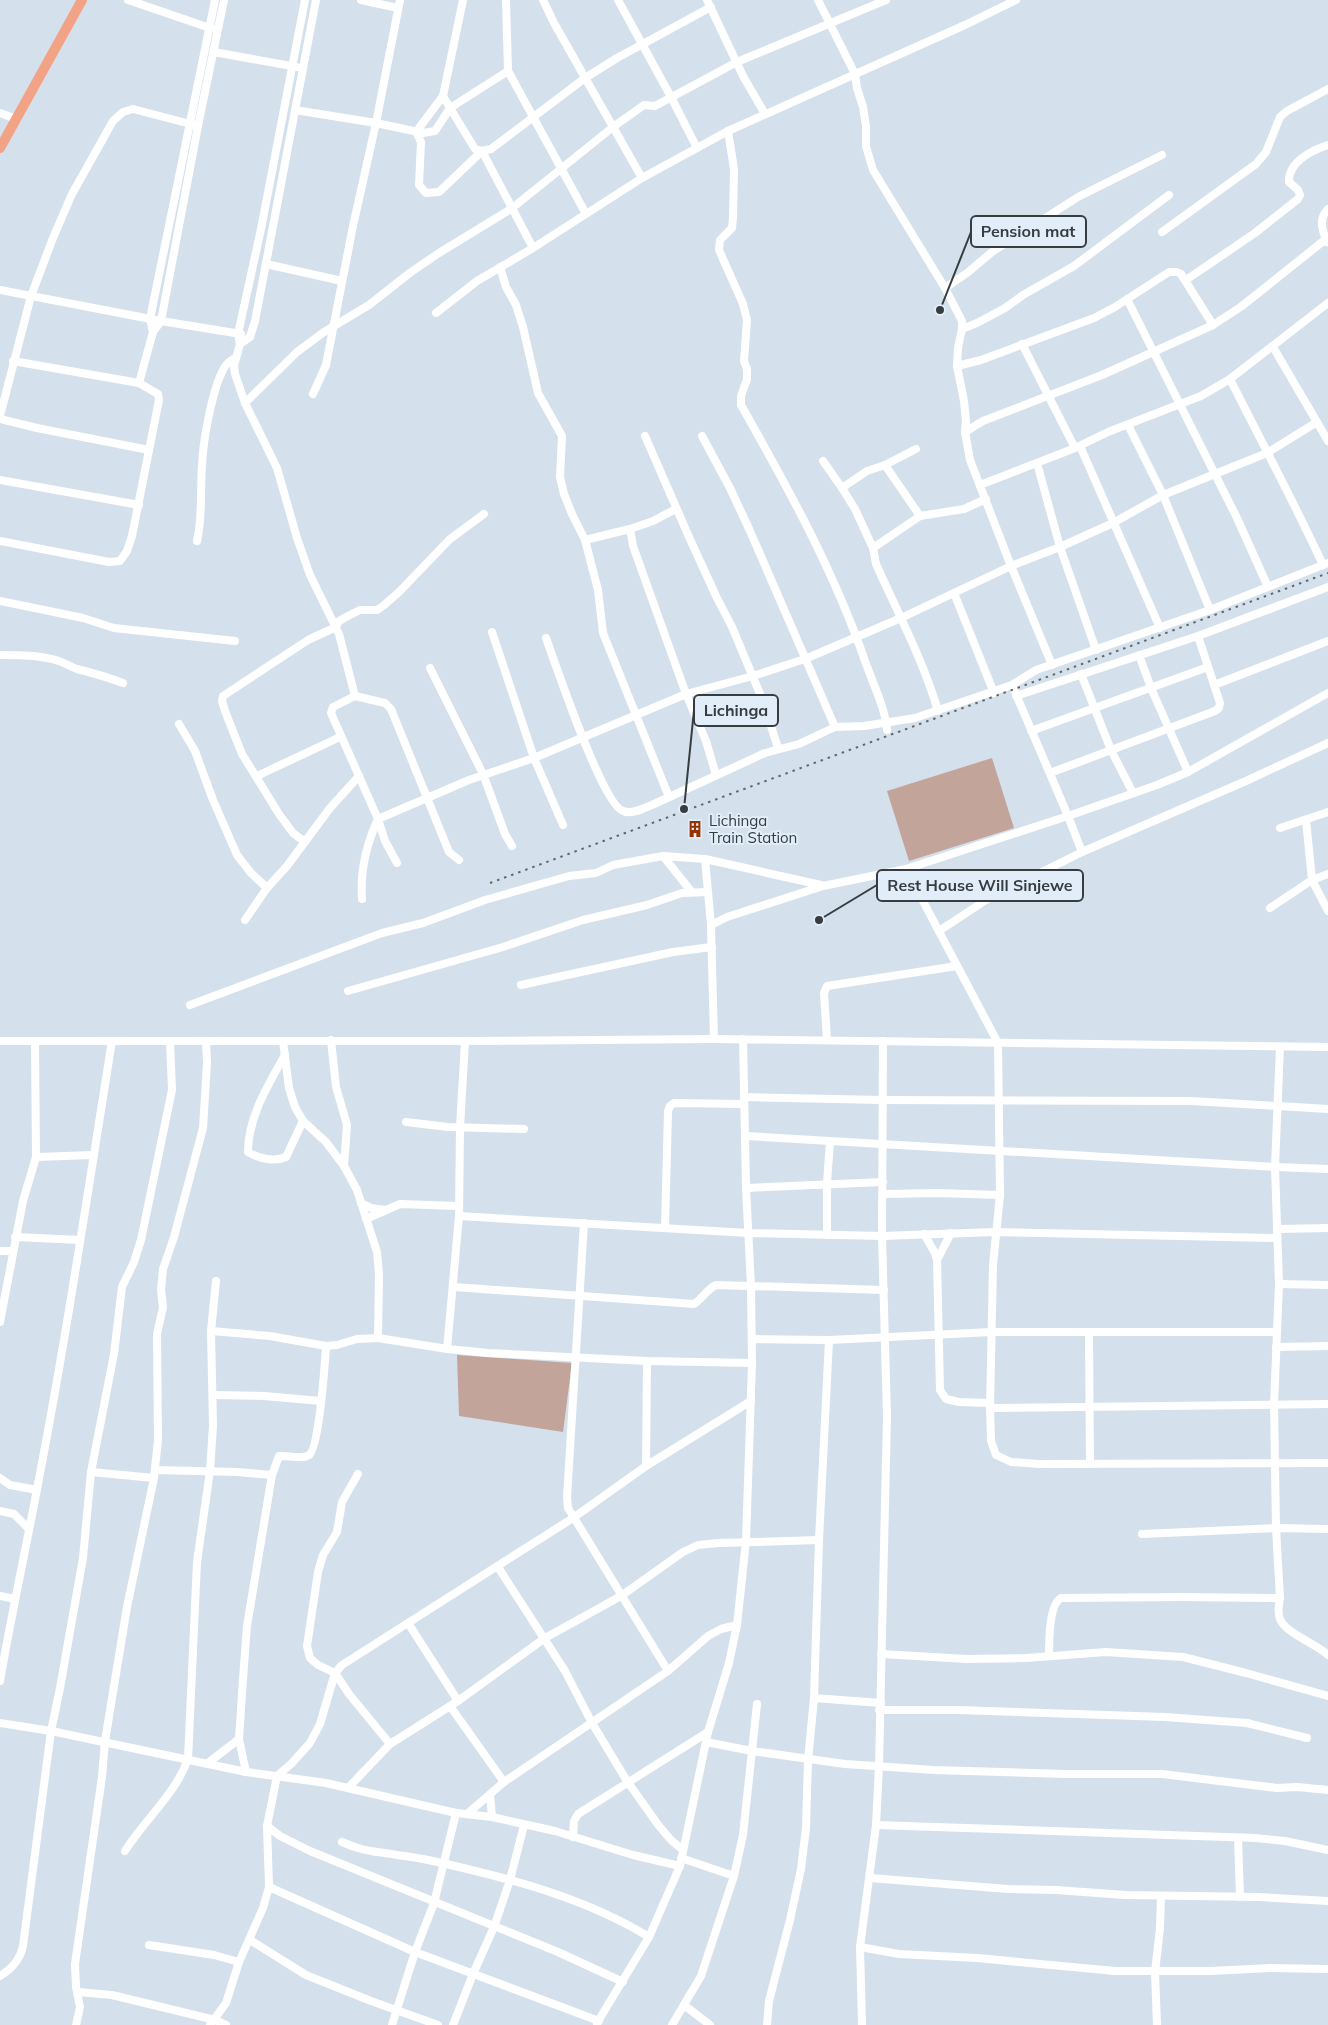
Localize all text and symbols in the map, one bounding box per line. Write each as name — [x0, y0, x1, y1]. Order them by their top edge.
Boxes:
callout: Pension mat — [971, 216, 1086, 247]
text: Pension mat — [981, 221, 1075, 241]
callout: Lichinga — [694, 695, 778, 726]
text: Lichinga — [704, 700, 768, 720]
place label: Lichinga Train Station — [709, 811, 797, 847]
building icon: Lichinga Train Station — [685, 819, 705, 839]
callout: Rest House Will Sinjewe — [877, 870, 1083, 901]
text: Rest House Will Sinjewe — [887, 875, 1073, 895]

